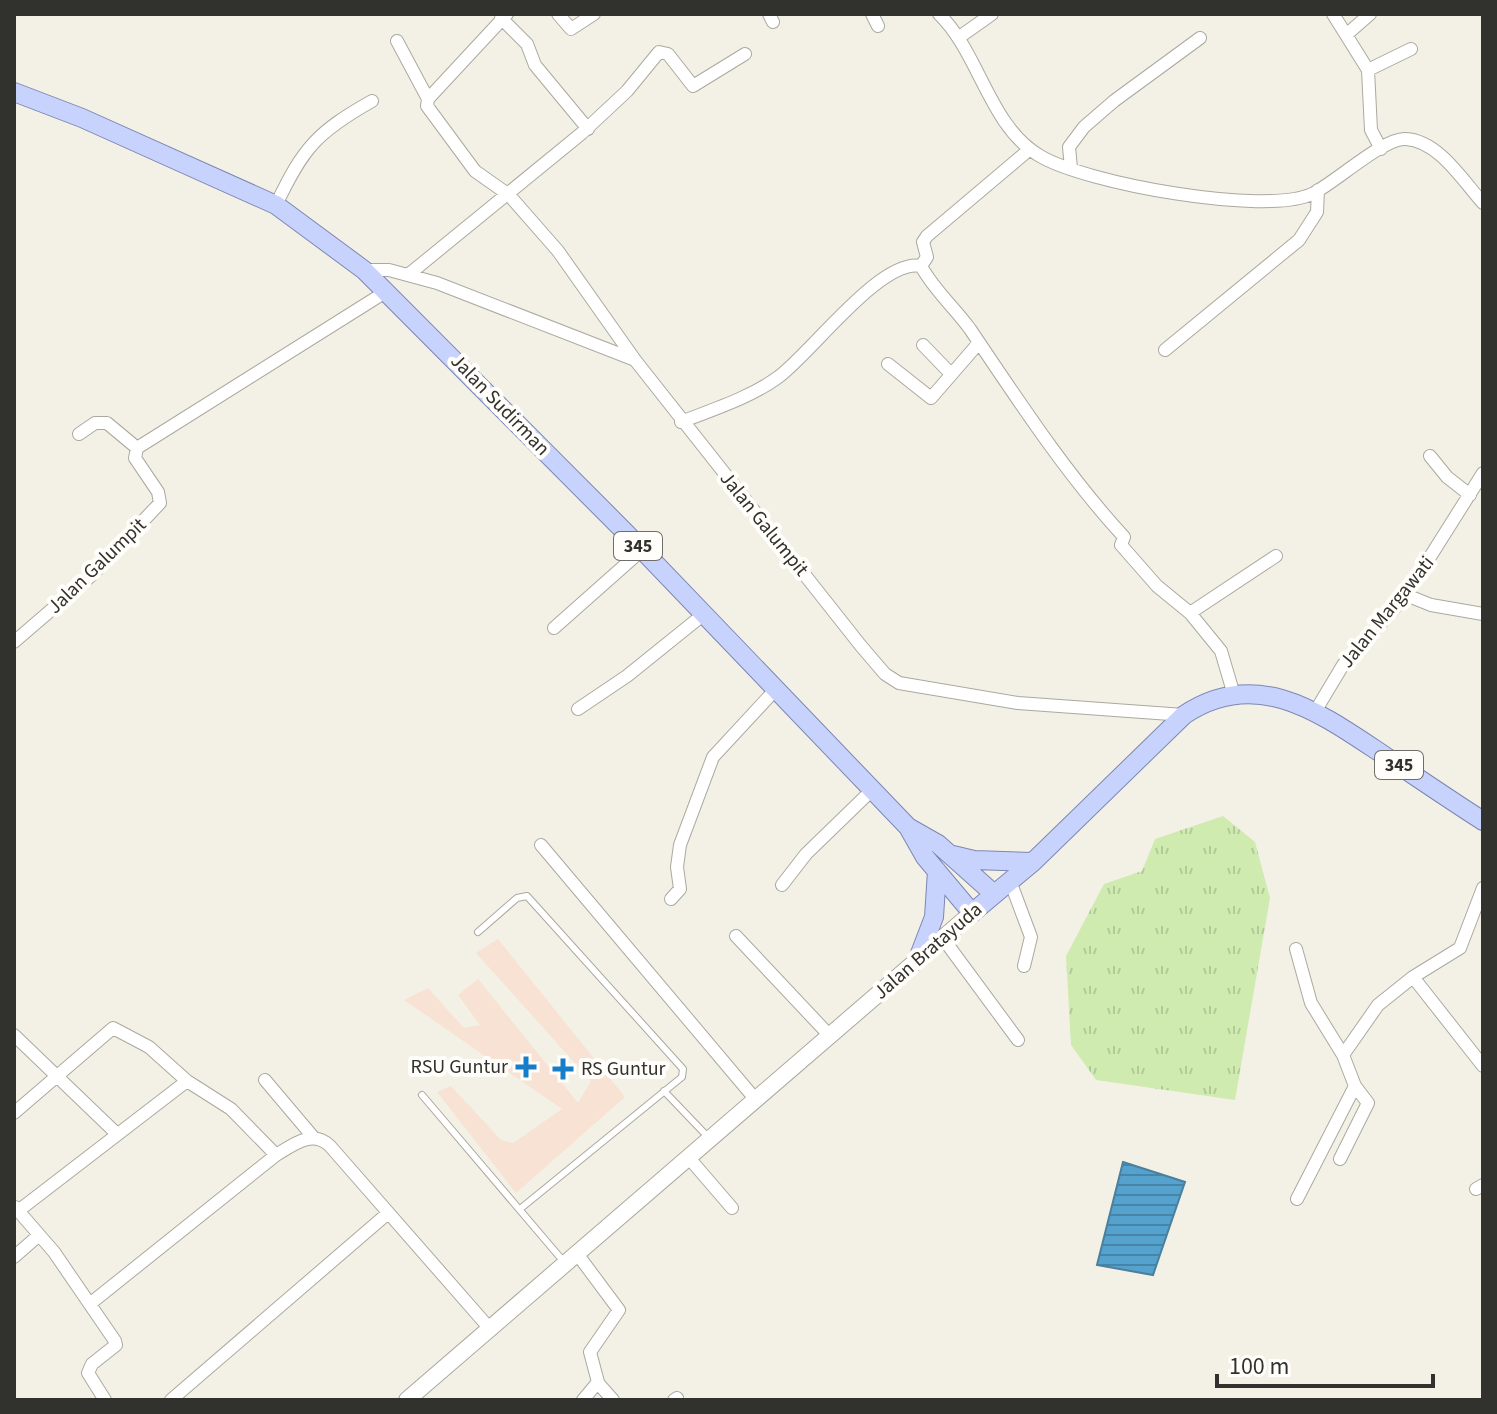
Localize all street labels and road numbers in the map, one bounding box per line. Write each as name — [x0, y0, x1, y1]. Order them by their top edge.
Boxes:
street label: Jalan Sudirman — [444, 348, 556, 462]
street label: Jalan Galumpit — [713, 466, 815, 583]
street label: Jalan Galumpit — [41, 511, 153, 620]
road number: 345 — [614, 532, 662, 560]
street label: Jalan Margawati — [1333, 550, 1441, 674]
road number: 345 — [1375, 751, 1423, 779]
street label: Jalan Bratayuda — [868, 896, 988, 1006]

